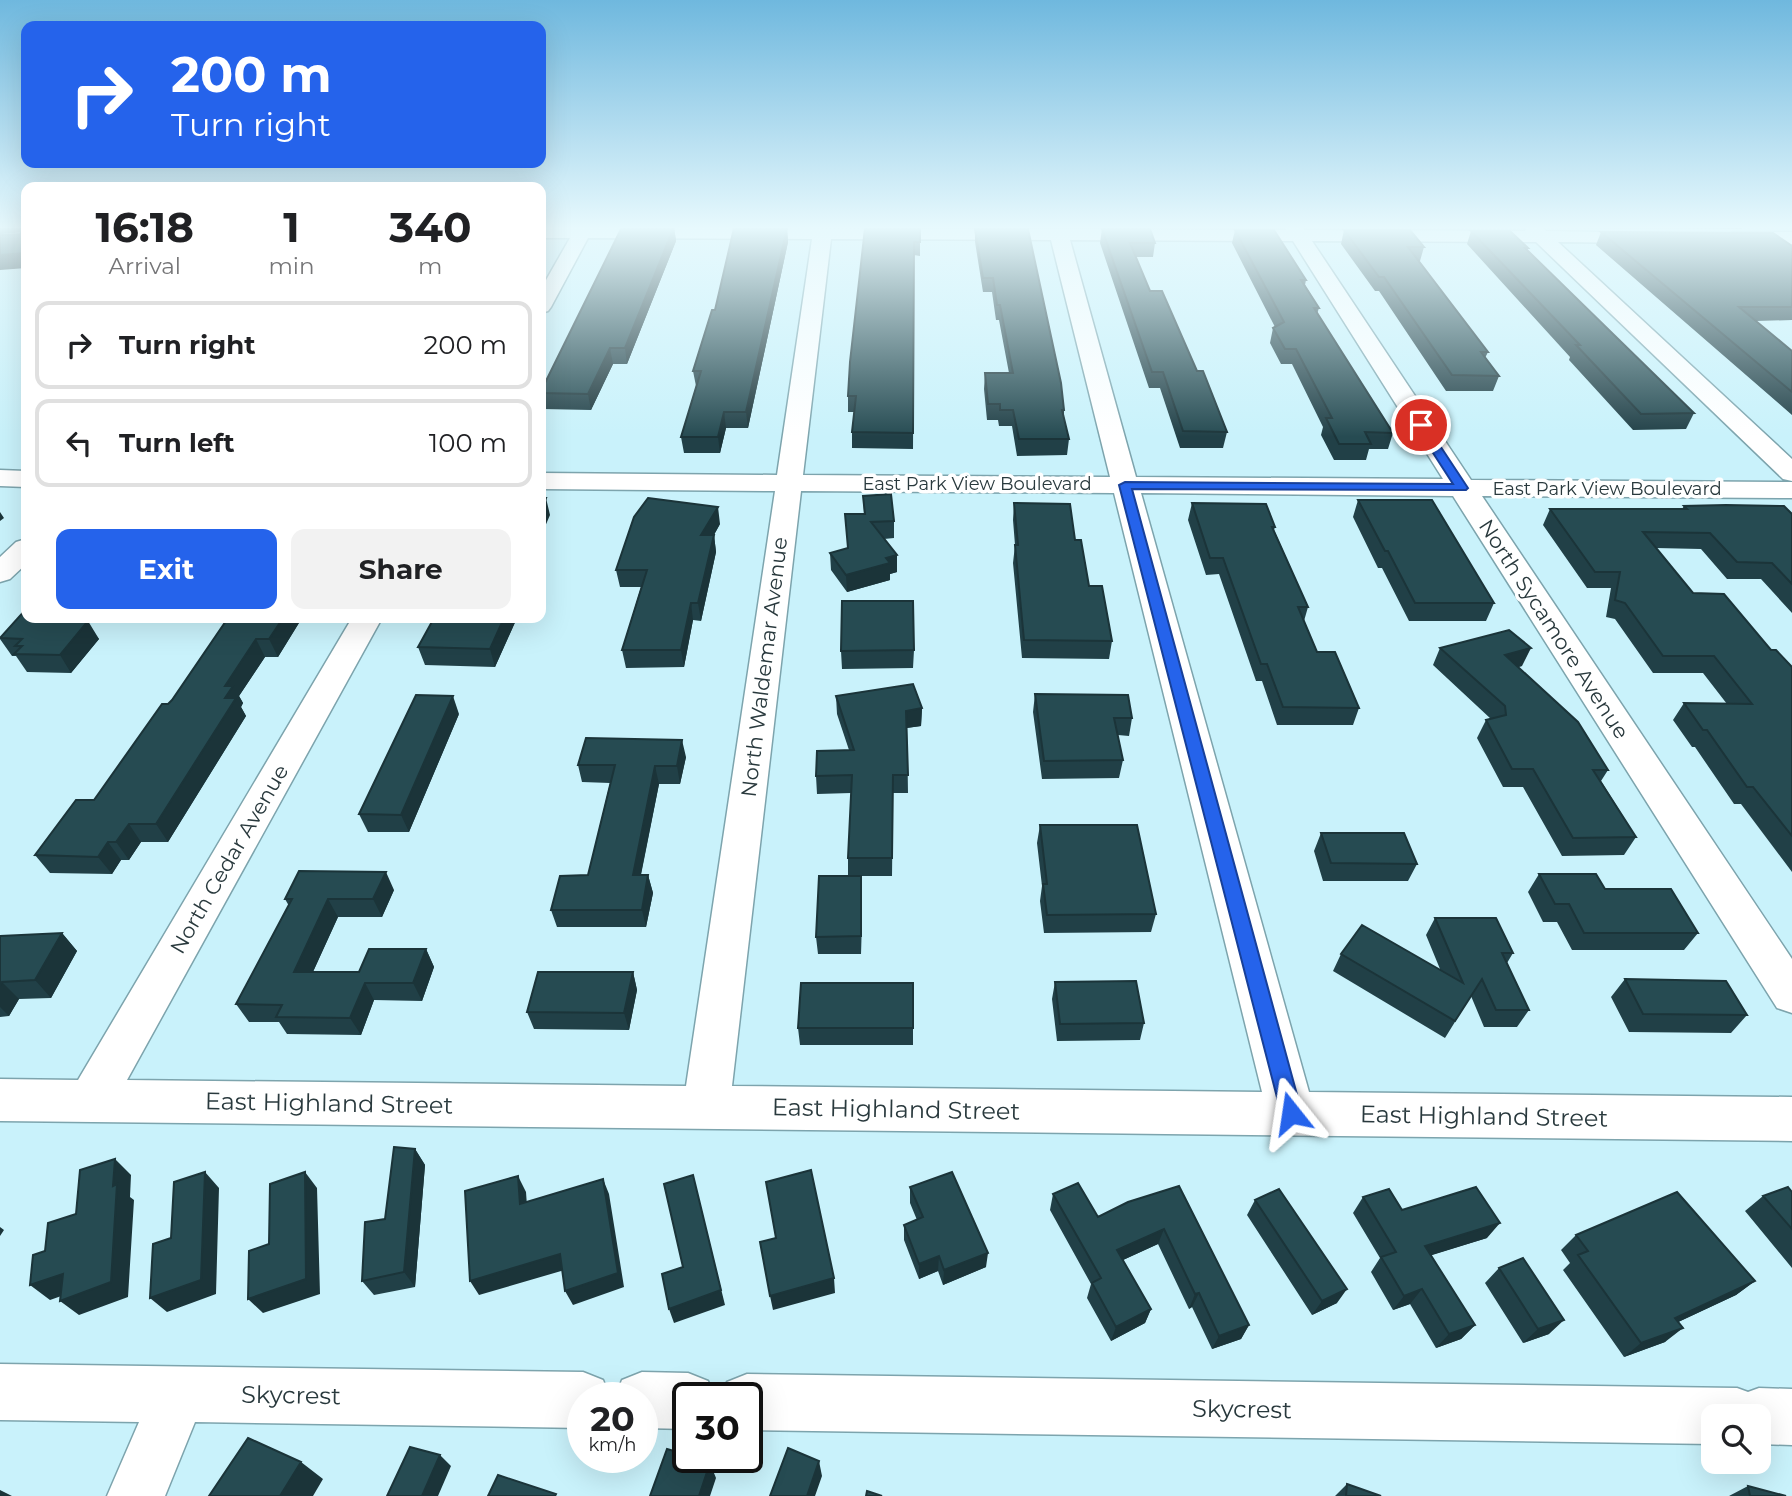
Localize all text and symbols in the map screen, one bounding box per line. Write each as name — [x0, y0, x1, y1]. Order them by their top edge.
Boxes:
text: 200 m — [171, 45, 332, 104]
icon: right — [56, 49, 147, 140]
text: Turn right — [171, 105, 331, 144]
text: 16:18 — [96, 201, 194, 253]
text: 1 — [283, 201, 300, 253]
text: 340 — [389, 201, 471, 253]
text: Arrival — [108, 252, 181, 280]
text: min — [268, 252, 315, 280]
text: m — [418, 252, 443, 280]
icon: right — [60, 326, 98, 364]
text: Turn right — [119, 329, 255, 361]
text: 200 m — [423, 329, 507, 361]
pin — [1391, 395, 1451, 455]
icon: arrive — [1402, 406, 1440, 444]
icon: left — [60, 424, 98, 462]
text: Turn left — [119, 427, 235, 459]
text: 100 m — [429, 427, 507, 459]
street label: East Park View Boulevard — [862, 473, 1092, 495]
street label: East Park View Boulevard — [1492, 478, 1722, 500]
street label: North Sycamore Avenue — [1474, 515, 1634, 743]
button: Exit — [56, 529, 277, 609]
button: Share — [291, 529, 511, 609]
street label: North Waldemar Avenue — [736, 535, 792, 799]
street label: North Cedar Avenue — [165, 760, 293, 958]
position arrow — [1254, 1076, 1328, 1150]
street label: East Highland Street — [205, 1086, 454, 1120]
street label: East Highland Street — [772, 1092, 1021, 1126]
street label: East Highland Street — [1360, 1099, 1609, 1133]
street label: Skycrest — [241, 1380, 341, 1410]
speed limit sign: 30 — [672, 1382, 763, 1473]
street label: Skycrest — [1192, 1394, 1292, 1424]
text: 20 — [590, 1397, 635, 1440]
map controls — [1701, 1404, 1771, 1474]
button: search — [1701, 1404, 1771, 1474]
text: km/h — [588, 1434, 637, 1456]

